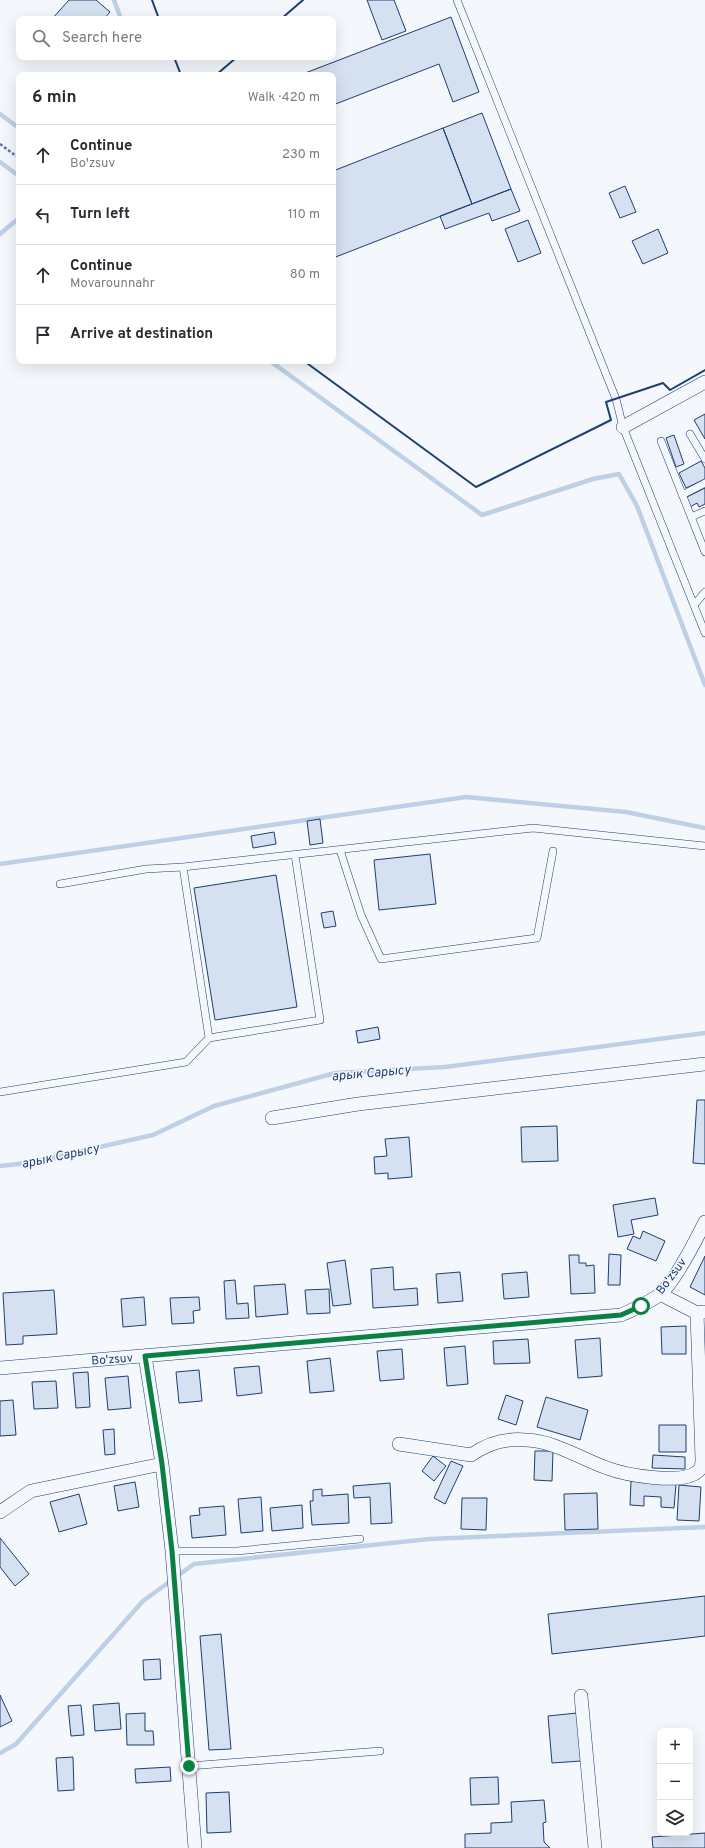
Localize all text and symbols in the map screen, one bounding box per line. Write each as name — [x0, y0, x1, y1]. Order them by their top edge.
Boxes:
search box — [16, 16, 336, 60]
icon: search — [30, 27, 52, 49]
text: Search here — [62, 29, 142, 48]
text: 6 min — [32, 87, 76, 109]
text: Walk · 420 m — [248, 90, 320, 106]
text: Continue — [70, 137, 132, 156]
icon: ahead — [32, 144, 54, 166]
text: 230 m — [282, 147, 320, 163]
text: Bo'zsuv — [70, 156, 115, 172]
icon: left — [32, 204, 54, 226]
text: Turn left — [70, 205, 130, 224]
text: 110 m — [288, 207, 320, 223]
text: Continue — [70, 257, 132, 276]
icon: ahead — [32, 264, 54, 286]
text: 80 m — [290, 267, 320, 283]
text: Movarounnahr — [70, 276, 155, 292]
icon: arrive — [32, 324, 54, 346]
text: Arrive at destination — [70, 325, 213, 344]
water label: арык Сарысу — [331, 1062, 413, 1085]
water label: арык Сарысу — [20, 1141, 102, 1173]
street label: Bo'zsuv — [653, 1255, 691, 1298]
route start — [632, 1297, 650, 1315]
street label: Bo'zsuv — [91, 1351, 133, 1369]
map controls — [657, 1728, 693, 1836]
button: + — [657, 1728, 693, 1764]
route end — [180, 1757, 198, 1775]
button: − — [657, 1764, 693, 1800]
button: layers — [657, 1800, 693, 1836]

